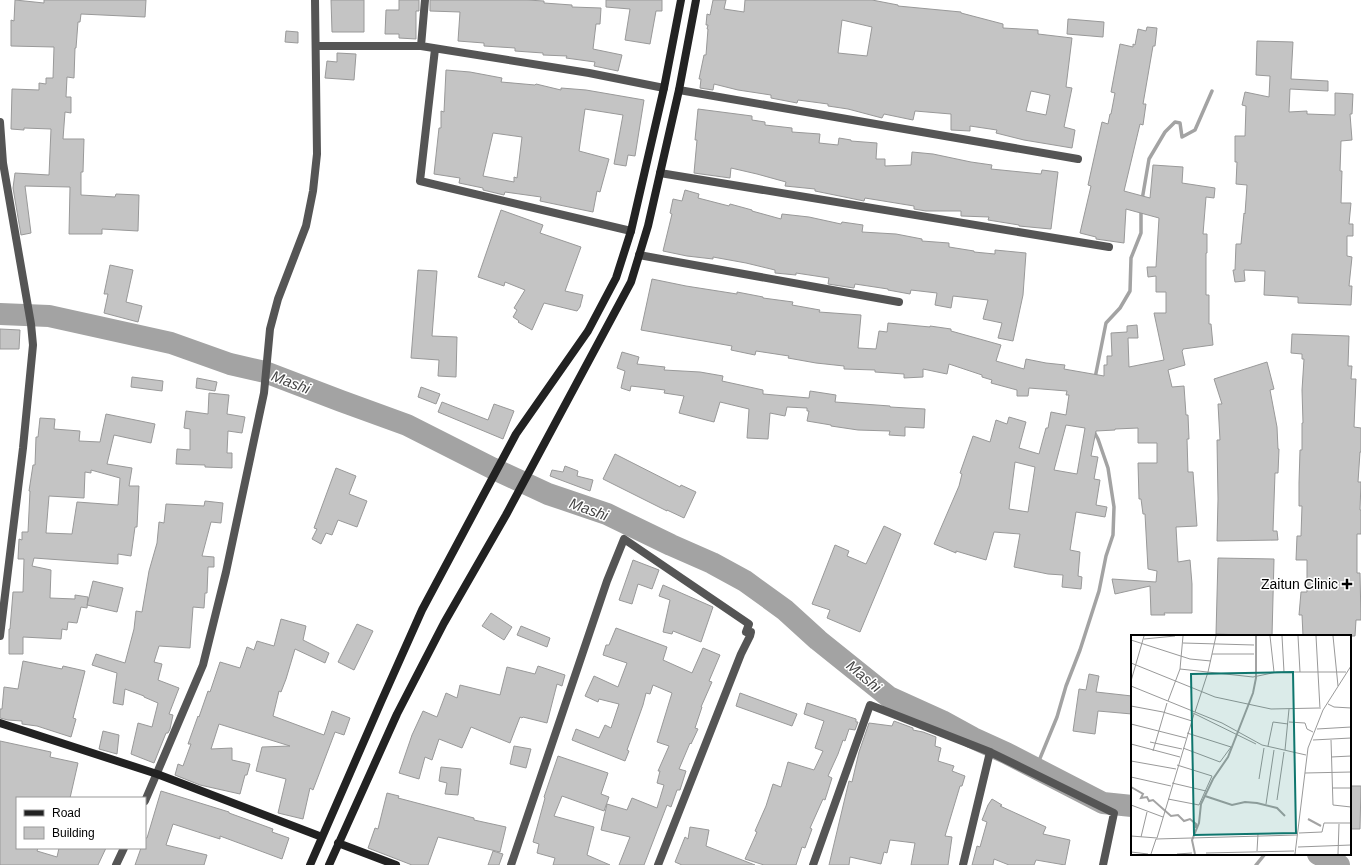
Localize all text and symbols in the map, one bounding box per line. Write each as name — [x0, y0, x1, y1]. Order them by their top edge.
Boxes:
water label: Mashi — [269, 367, 313, 397]
water label: Mashi — [567, 494, 611, 524]
place label: Zaitun Clinic — [1261, 576, 1338, 592]
marker: Zaitun Clinic — [1341, 578, 1353, 590]
inset map — [1131, 635, 1351, 855]
water label: Mashi — [843, 657, 885, 696]
legend — [16, 797, 146, 849]
text: Road — [52, 806, 81, 820]
text: Building — [52, 826, 95, 840]

